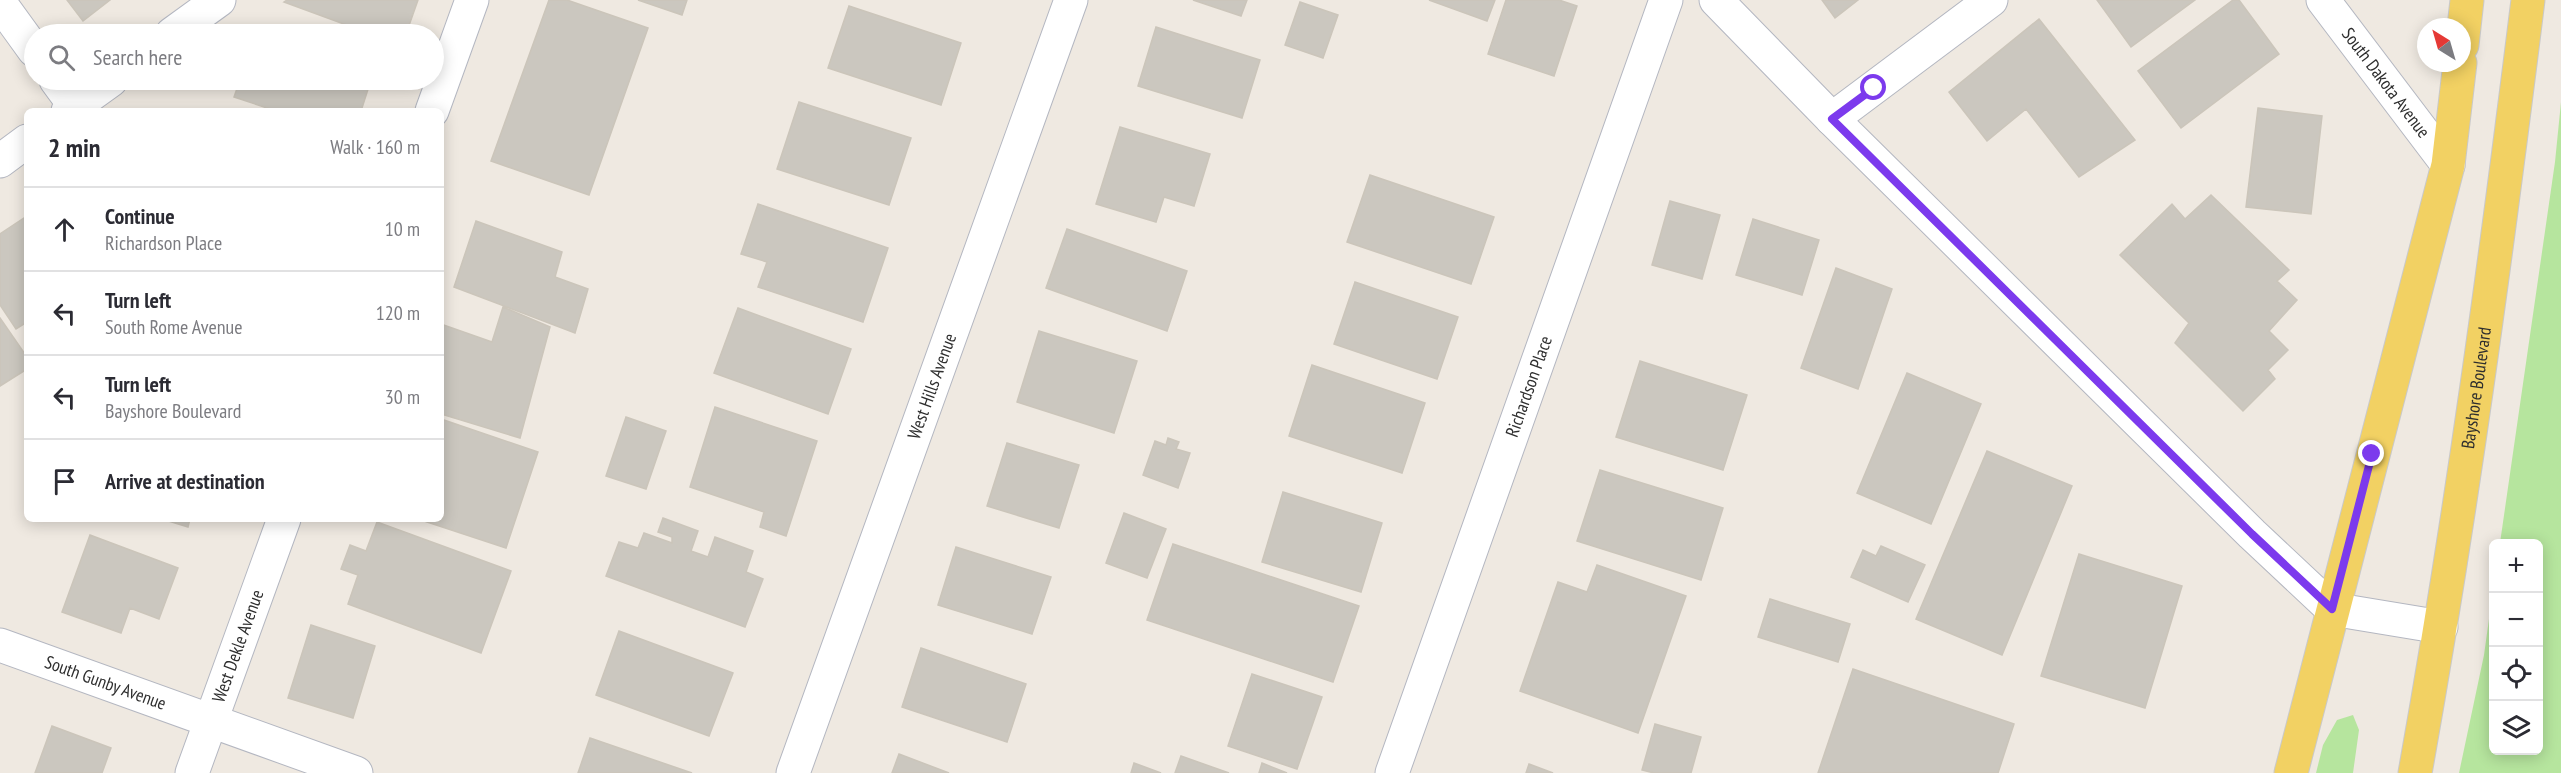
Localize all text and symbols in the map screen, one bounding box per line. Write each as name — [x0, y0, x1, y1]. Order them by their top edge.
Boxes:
north arrow — [2417, 18, 2471, 72]
street label: South Dakota Avenue — [2337, 23, 2435, 142]
search box — [24, 24, 444, 90]
icon: search — [45, 41, 78, 74]
text: Search here — [93, 43, 182, 71]
route start — [1860, 74, 1886, 100]
text: 2 min — [48, 131, 101, 164]
text: Walk · 160 m — [330, 134, 420, 160]
text: Continue — [105, 202, 175, 230]
icon: ahead — [48, 213, 81, 246]
text: 10 m — [385, 216, 420, 242]
text: Richardson Place — [105, 230, 222, 256]
text: Turn left — [105, 286, 171, 314]
icon: left — [48, 297, 81, 330]
text: 120 m — [376, 300, 420, 326]
text: South Rome Avenue — [105, 314, 242, 340]
street label: Bayshore Boulevard — [2456, 325, 2496, 450]
street label: West Hills Avenue — [902, 330, 961, 442]
street label: Richardson Place — [1500, 333, 1557, 440]
text: Turn left — [105, 370, 171, 398]
icon: left — [48, 381, 81, 414]
text: 30 m — [385, 384, 420, 410]
text: Bayshore Boulevard — [105, 398, 241, 424]
route end — [2358, 440, 2384, 466]
icon: arrive — [48, 465, 81, 498]
text: Arrive at destination — [105, 467, 265, 495]
map controls — [2489, 539, 2543, 755]
button: + — [2489, 539, 2543, 593]
street label: West Dekle Avenue — [207, 586, 268, 705]
button: − — [2489, 593, 2543, 647]
button: locate — [2489, 647, 2543, 701]
street label: South Gunby Avenue — [42, 650, 169, 715]
button: layers — [2489, 701, 2543, 755]

